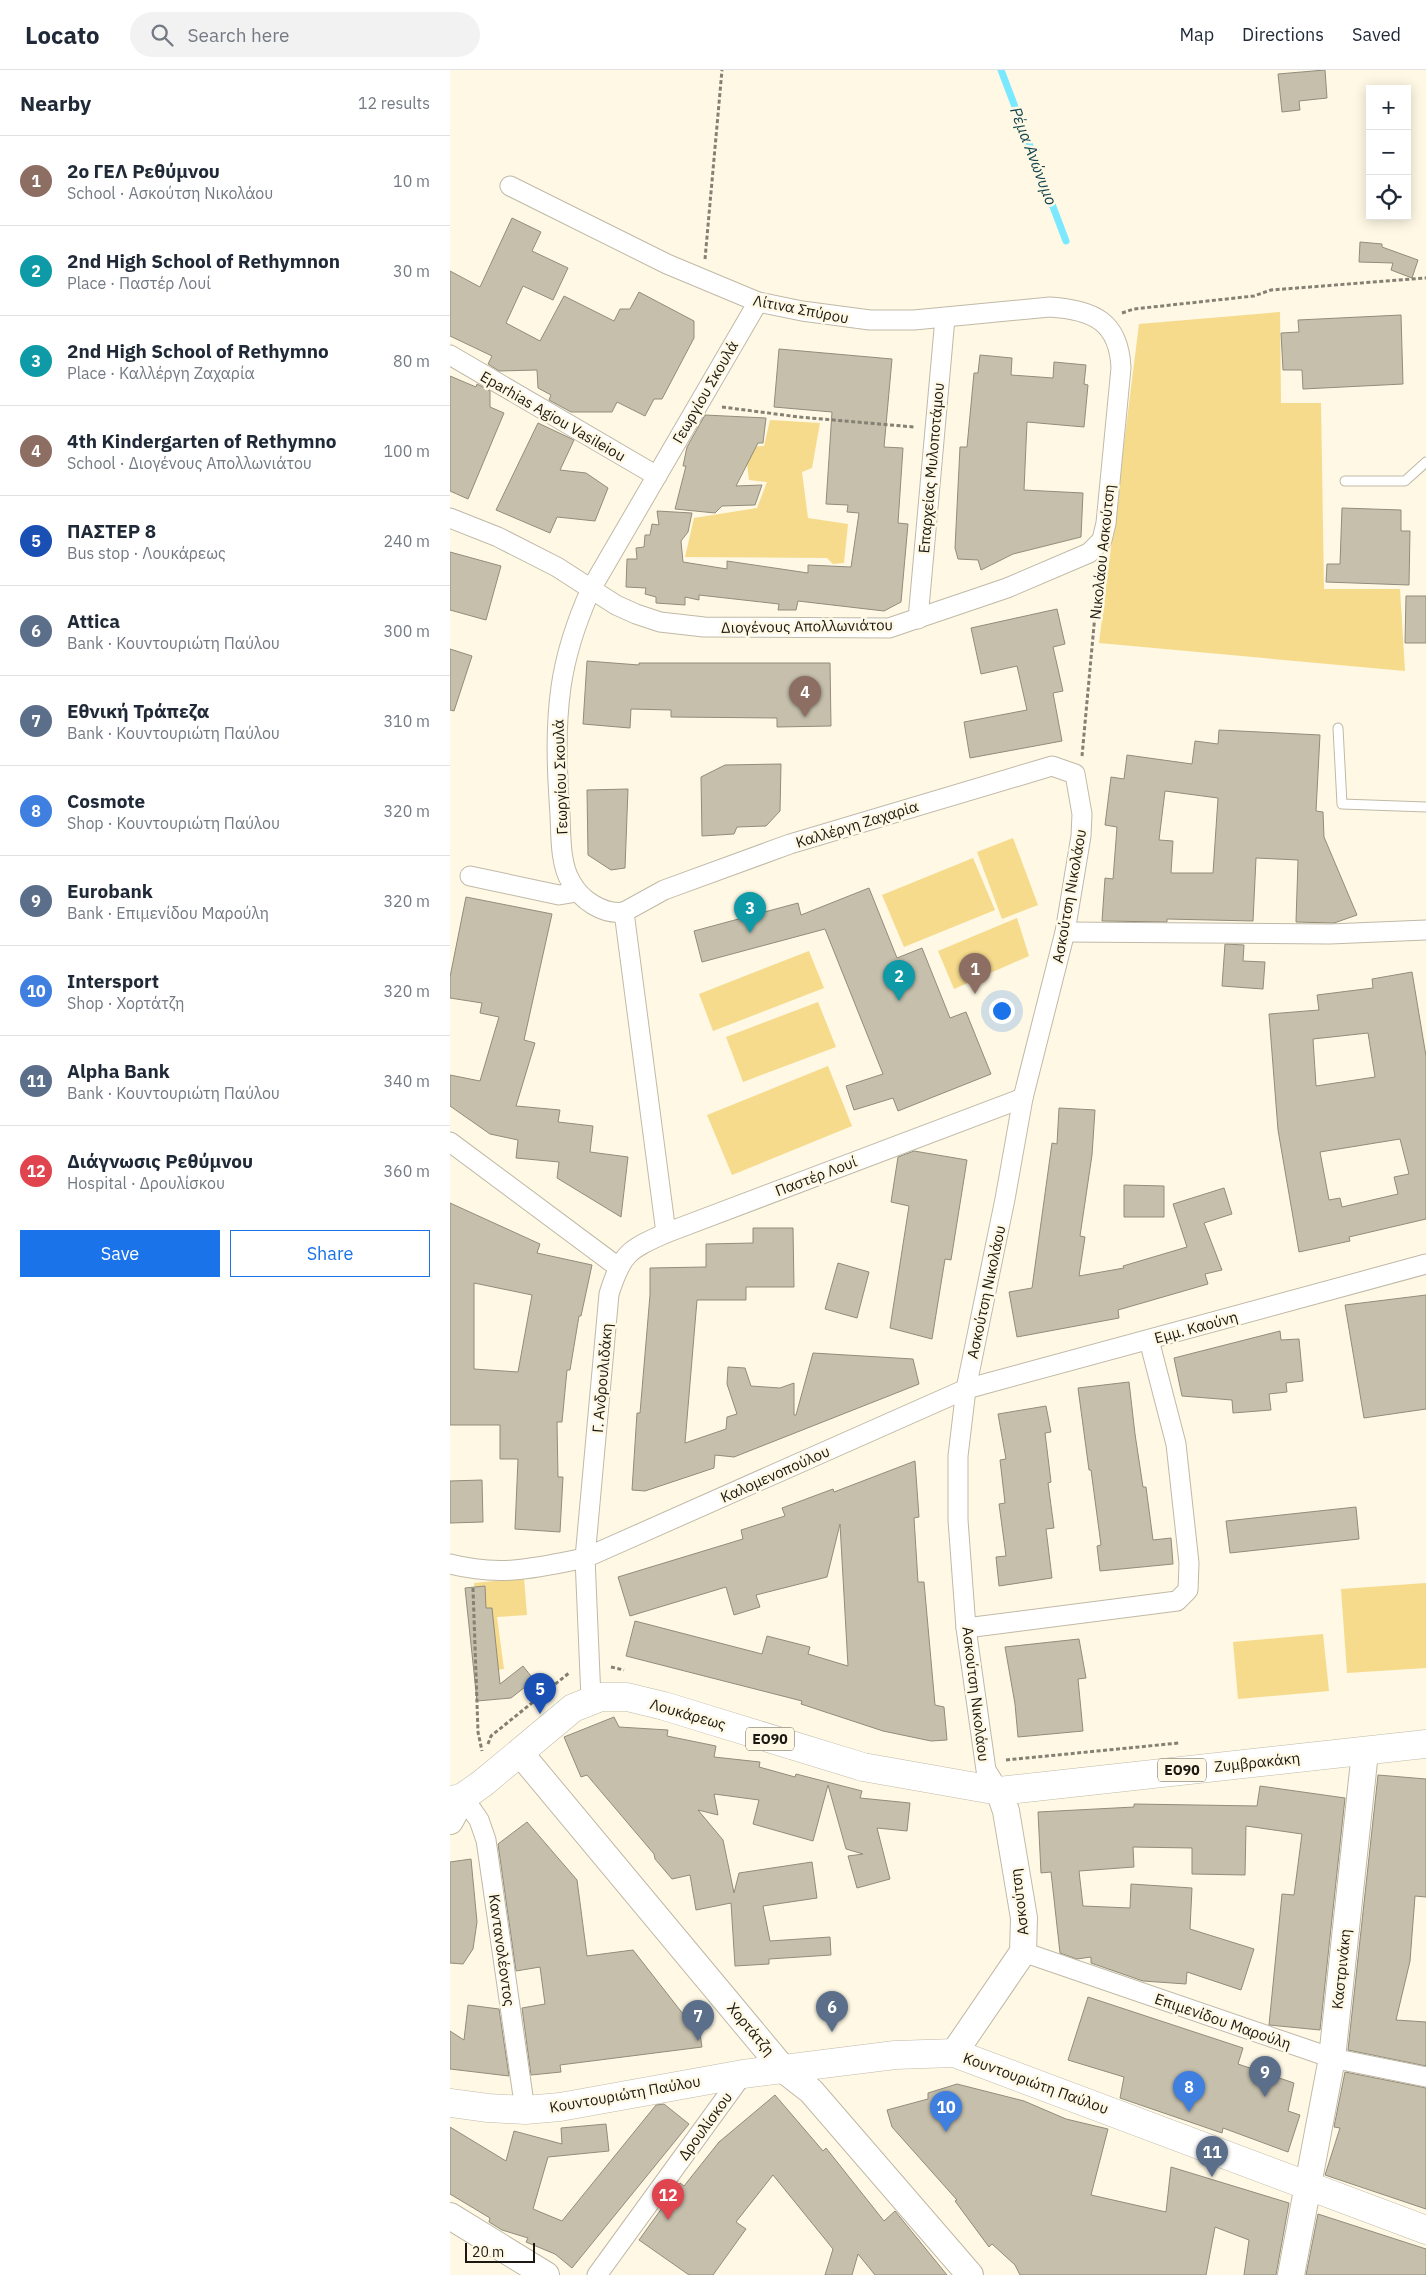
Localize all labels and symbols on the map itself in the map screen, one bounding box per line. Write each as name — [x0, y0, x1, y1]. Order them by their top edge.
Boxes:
water label: Ρέμα Ανώνυμο — [1006, 104, 1062, 208]
street label: Λίτινα Σπύρου — [752, 290, 850, 328]
street label: Γεωργίου Σκουλά — [668, 337, 742, 447]
street label: Eparhias Agiou Vasileiou — [477, 367, 629, 465]
street label: Επαρχείας Μυλοποτάμου — [914, 382, 948, 554]
street label: Νικολάου Ασκούτση — [1085, 483, 1119, 621]
street label: Διογένους Απολλωνιάτου — [721, 615, 893, 637]
pin: 4 — [789, 676, 821, 717]
street label: Γεωργίου Σκουλά — [548, 719, 572, 835]
street label: Καλλέργη Ζαχαρία — [793, 796, 921, 852]
street label: Ασκούτση Νικολάου — [1048, 827, 1090, 965]
pin: 3 — [734, 892, 766, 933]
pin: 1 — [959, 953, 991, 994]
pin: 2 — [883, 960, 915, 1001]
your location — [989, 998, 1015, 1024]
street label: Παστέρ Λουί — [772, 1151, 860, 1200]
street label: Ασκούτση Νικολάου — [963, 1224, 1009, 1360]
street label: Εμμ. Καούνη — [1152, 1307, 1240, 1347]
street label: Γ. Ανδρουλιδάκη — [588, 1322, 616, 1434]
street label: Καλομενοπούλου — [717, 1441, 833, 1507]
street label: Ασκούτση Νικολάου — [958, 1625, 994, 1763]
pin: 5 — [524, 1673, 556, 1714]
street label: Λουκάρεως — [648, 1694, 728, 1734]
road number: ΕΟ90 — [746, 1728, 794, 1750]
street label: Ζυμβρακάκη — [1213, 1748, 1301, 1776]
road number: ΕΟ90 — [1158, 1758, 1206, 1782]
street label: Ασκούτση — [1005, 1867, 1033, 1937]
street label: Καντανολέοντος — [485, 1893, 519, 2007]
street label: Καστρινάκη — [1327, 1928, 1355, 2010]
street label: Επιμενίδου Μαρούλη — [1152, 1989, 1294, 2053]
pin: 6 — [816, 1991, 848, 2032]
street label: Χορτάτζη — [723, 1998, 779, 2060]
pin: 7 — [682, 2000, 714, 2041]
street label: Κουντουριώτη Παύλου — [961, 2048, 1111, 2118]
pin: 9 — [1249, 2056, 1281, 2097]
street label: Κουντουριώτη Παύλου — [548, 2071, 702, 2117]
pin: 8 — [1173, 2071, 1205, 2112]
street label: Δρουλίσκου — [674, 2088, 736, 2164]
pin: 10 — [930, 2091, 962, 2132]
pin: 11 — [1196, 2136, 1228, 2177]
pin: 12 — [652, 2179, 684, 2220]
scale bar — [465, 2240, 535, 2263]

